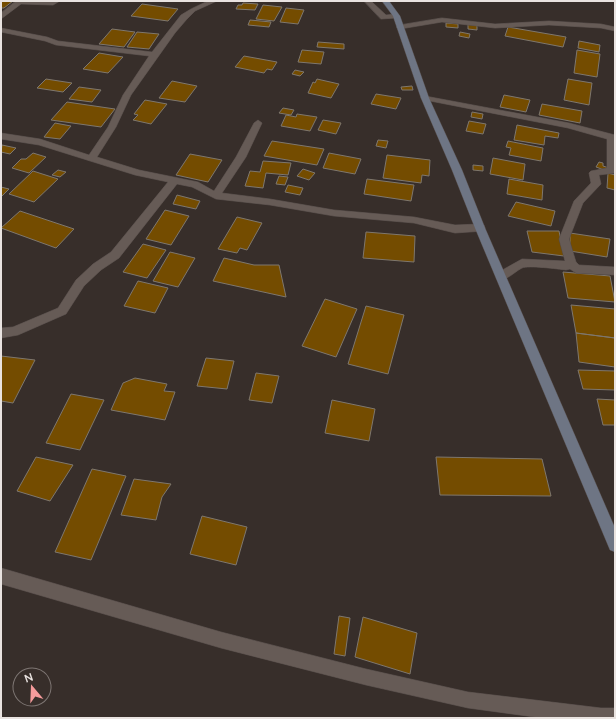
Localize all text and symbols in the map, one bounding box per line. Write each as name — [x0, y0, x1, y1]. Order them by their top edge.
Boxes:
north arrow — [12, 667, 52, 707]
text: N — [23, 670, 35, 686]

